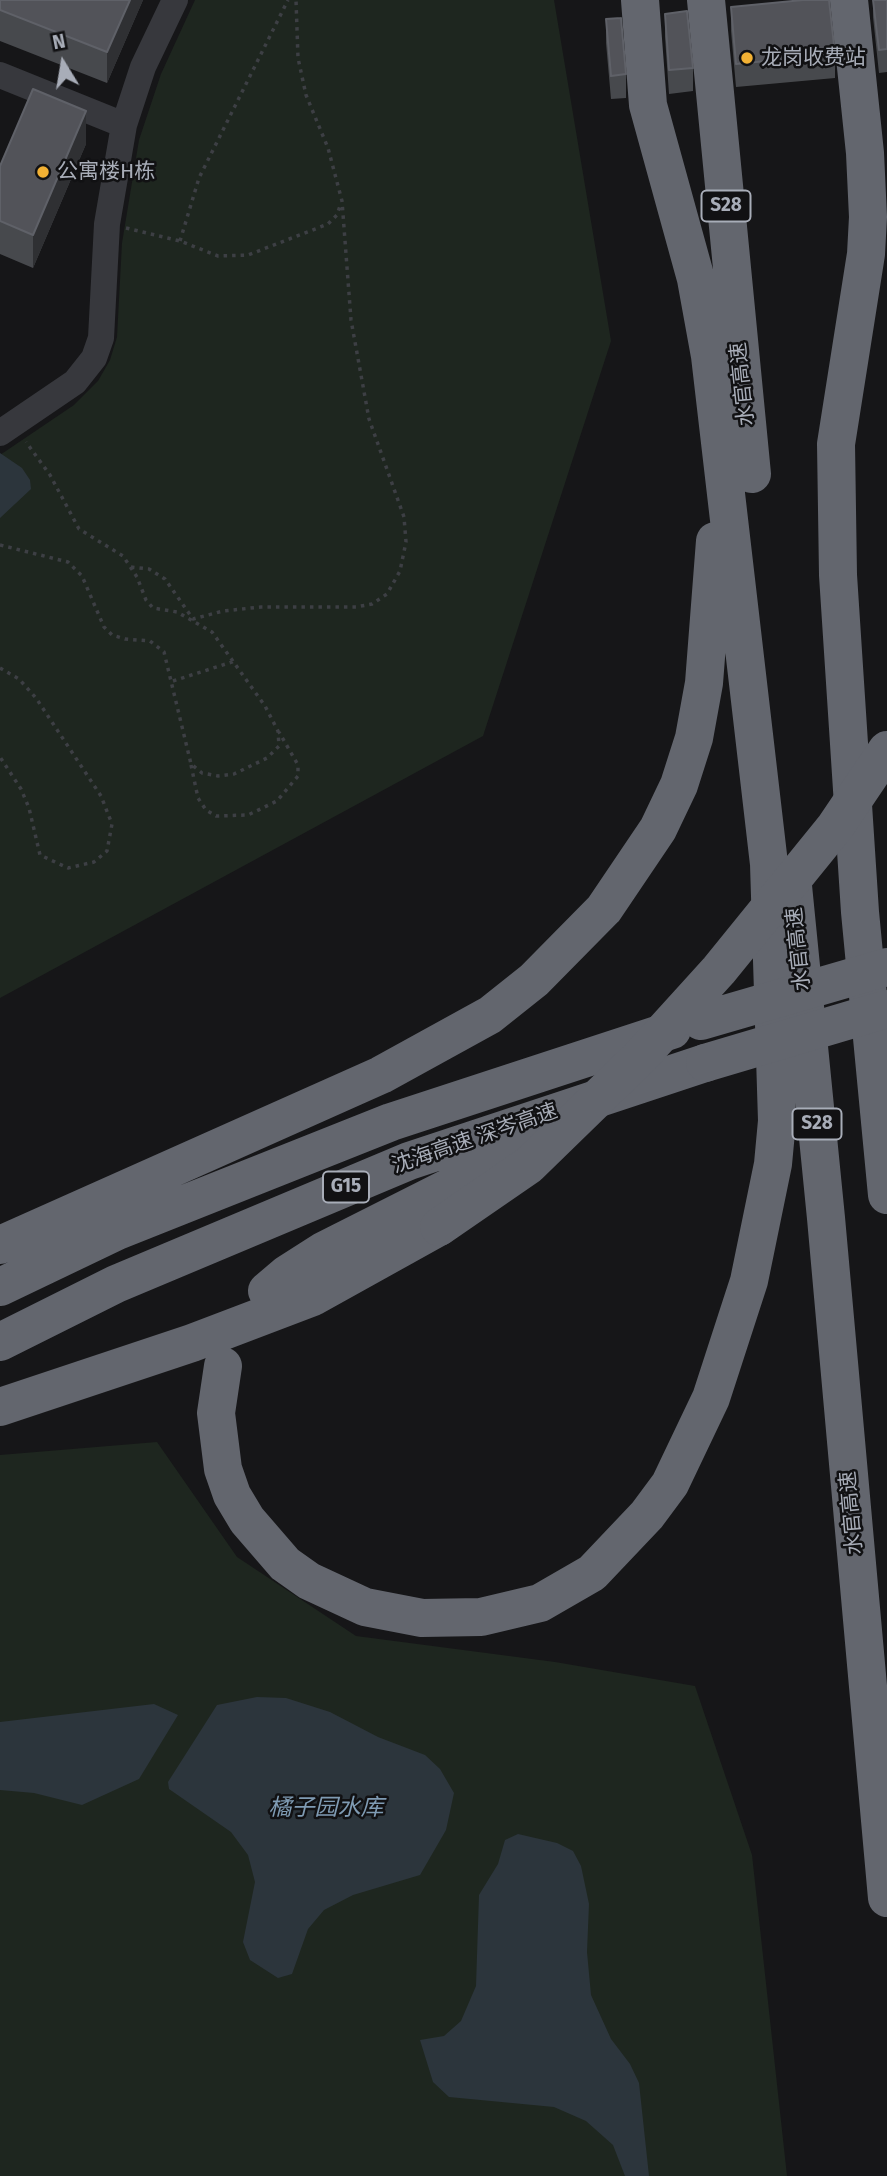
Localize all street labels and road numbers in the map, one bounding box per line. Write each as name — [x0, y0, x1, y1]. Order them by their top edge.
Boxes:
road number: S28 — [702, 190, 750, 222]
street label: 水官高速 — [726, 341, 760, 427]
street label: 水官高速 — [782, 906, 816, 992]
street label: 沈海高速 深岑高速 — [389, 1099, 561, 1179]
road number: S28 — [792, 1108, 842, 1140]
road number: G15 — [323, 1172, 369, 1203]
street label: 水官高速 — [836, 1470, 868, 1556]

